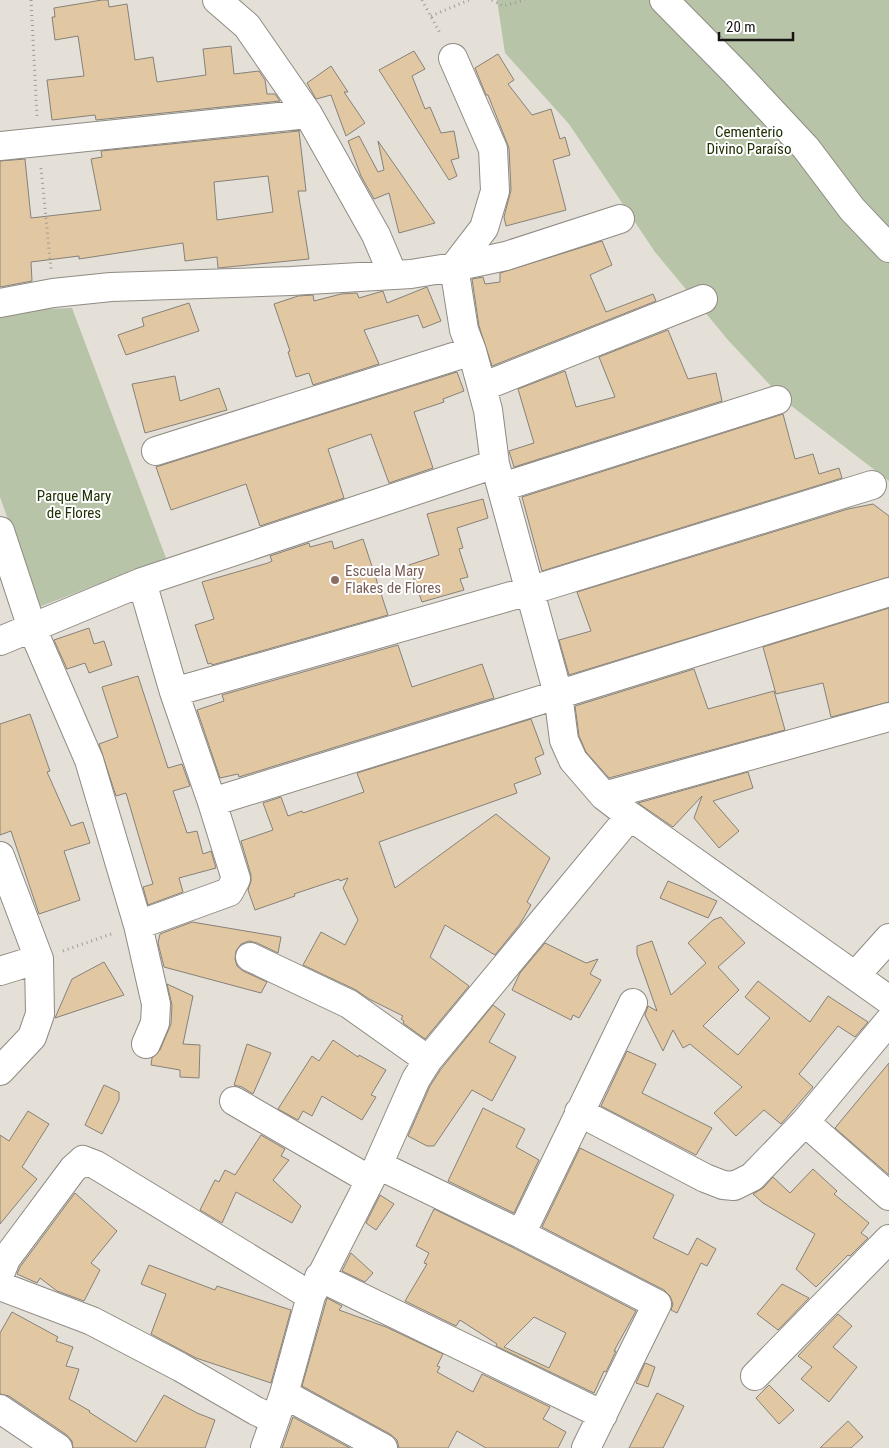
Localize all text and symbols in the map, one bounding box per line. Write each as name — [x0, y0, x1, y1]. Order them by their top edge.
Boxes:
scale bar — [719, 10, 793, 42]
text: 20 m — [726, 18, 756, 36]
park label: Cementerio Divino Paraíso — [707, 123, 791, 158]
park label: Parque Mary de Flores — [37, 487, 111, 522]
place label: Escuela Mary Flakes de Flores — [345, 562, 441, 597]
marker: Escuela Mary Flakes de Flores — [329, 574, 341, 586]

